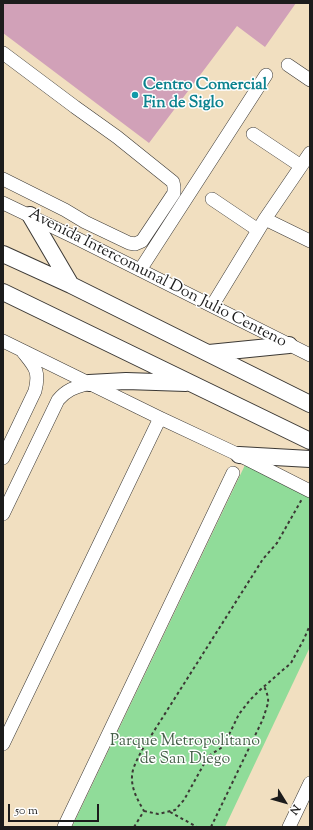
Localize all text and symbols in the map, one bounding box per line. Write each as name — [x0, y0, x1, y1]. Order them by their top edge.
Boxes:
place label: Centro Comercial Fin de Siglo — [143, 76, 267, 114]
marker: Centro Comercial Fin de Siglo — [130, 90, 140, 100]
street label: Avenida Intercomunal Don Julio Centeno — [25, 205, 289, 353]
park label: Parque Metropolitano de San Diego — [110, 732, 260, 770]
north arrow — [265, 782, 305, 822]
scale bar — [10, 796, 101, 822]
text: N — [286, 801, 304, 818]
text: 50 m — [15, 802, 38, 820]

